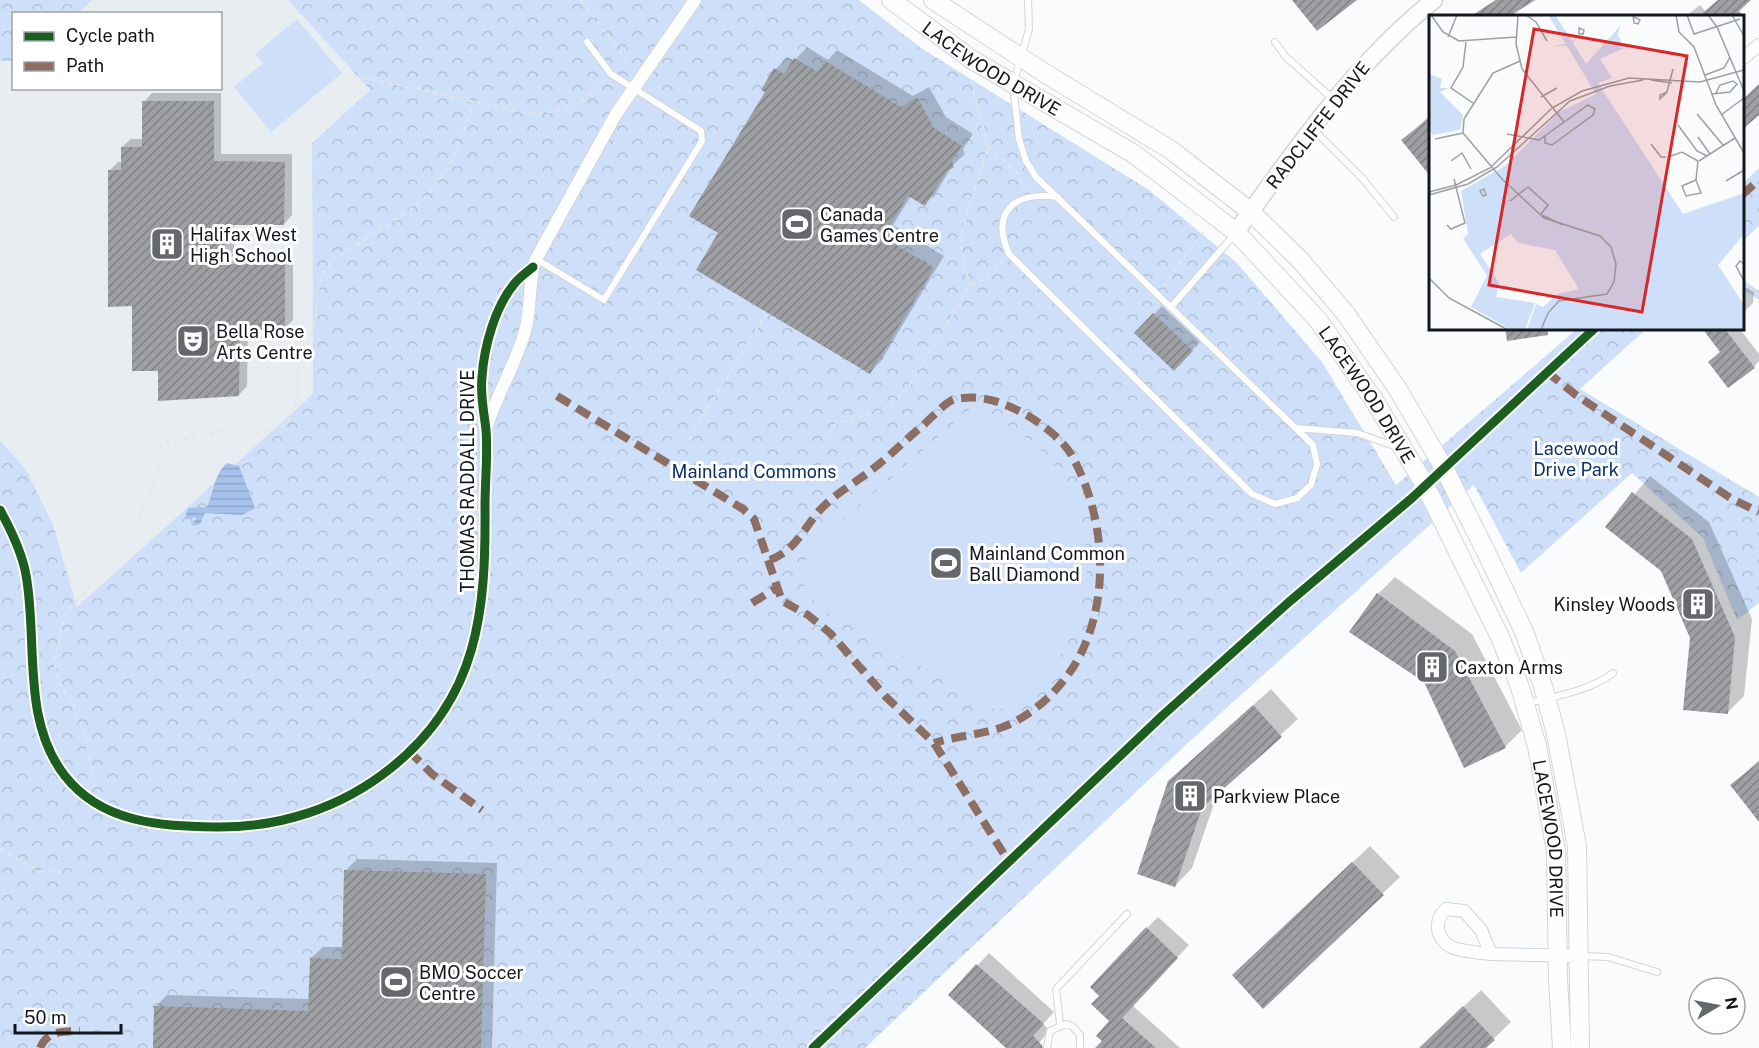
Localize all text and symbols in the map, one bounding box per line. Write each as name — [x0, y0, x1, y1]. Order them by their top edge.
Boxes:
legend — [12, 12, 222, 90]
inset map — [1429, 15, 1744, 330]
street label: LACEWOOD DRIVE — [919, 17, 1065, 120]
text: Cycle path — [66, 25, 155, 46]
text: Path — [66, 55, 104, 76]
street label: RADCLIFFE DRIVE — [1262, 57, 1374, 193]
place label: Canada Games Centre — [820, 204, 939, 246]
sports icon: Canada Games Centre — [779, 206, 815, 242]
place label: Halifax West High School — [190, 224, 297, 266]
building icon: Halifax West High School — [149, 226, 185, 262]
place label: Bella Rose Arts Centre — [216, 321, 313, 363]
street label: LACEWOOD DRIVE — [1315, 322, 1420, 467]
theatre icon: Bella Rose Arts Centre — [175, 323, 211, 359]
street label: THOMAS RADDALL DRIVE — [457, 369, 478, 593]
park label: Lacewood Drive Park — [1533, 438, 1619, 480]
park label: Mainland Commons — [672, 461, 836, 482]
place label: Mainland Common Ball Diamond — [969, 543, 1125, 585]
sports icon: Mainland Common Ball Diamond — [928, 545, 964, 581]
building icon: Kinsley Woods — [1680, 586, 1716, 622]
place label: Kinsley Woods — [1554, 594, 1675, 615]
building icon: Caxton Arms — [1414, 649, 1450, 685]
place label: Caxton Arms — [1455, 657, 1563, 678]
street label: LACEWOOD DRIVE — [1529, 758, 1568, 918]
building icon: Parkview Place — [1172, 778, 1208, 814]
place label: Parkview Place — [1213, 786, 1340, 807]
place label: BMO Soccer Centre — [419, 962, 524, 1004]
sports icon: BMO Soccer Centre — [378, 964, 414, 1000]
north arrow — [1687, 976, 1747, 1036]
text: N — [1721, 996, 1742, 1011]
scale bar — [15, 997, 122, 1035]
text: 50 m — [24, 1007, 67, 1028]

